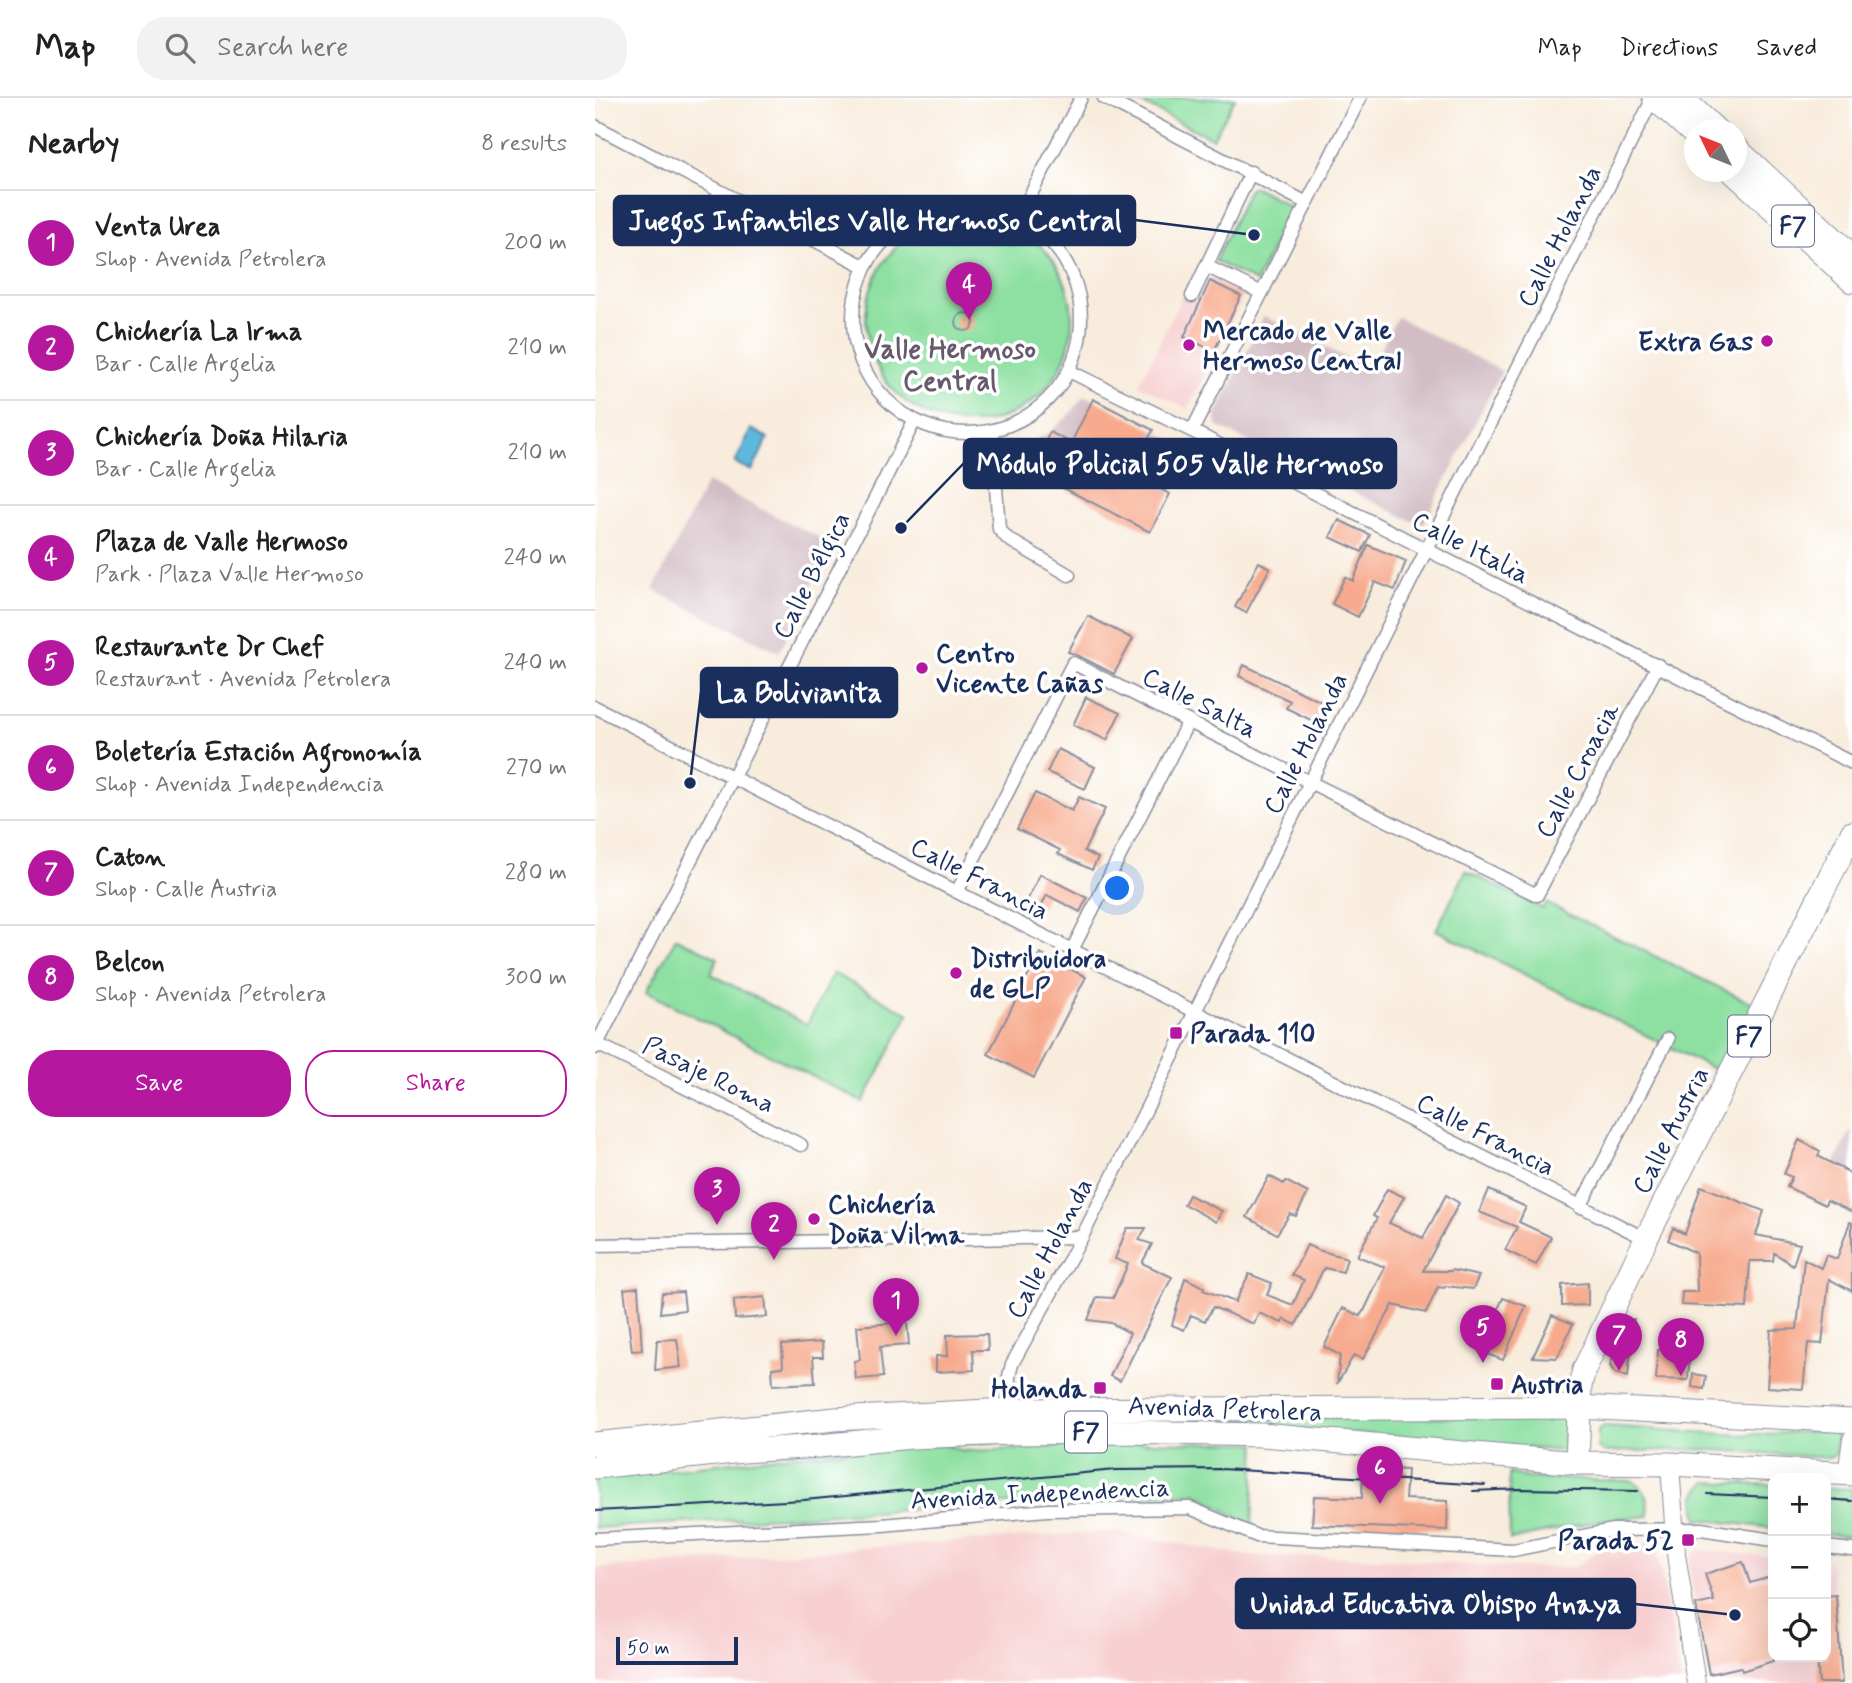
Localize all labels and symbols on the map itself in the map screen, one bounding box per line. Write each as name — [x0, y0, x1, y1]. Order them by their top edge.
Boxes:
north arrow — [1684, 119, 1747, 182]
street label: Calle Holanda — [1511, 160, 1611, 314]
callout: Juegos Infantiles Valle Hermoso Central — [614, 196, 1135, 245]
text: Juegos Infantiles Valle Hermoso Central — [628, 204, 1122, 244]
road number: F7 — [1772, 205, 1814, 246]
pin: 4 — [946, 262, 992, 320]
place label: Mercado de Valle Hermoso Central — [1203, 315, 1401, 379]
place label: Extra Gas — [1638, 326, 1753, 360]
district label: Valle Hermoso Central — [864, 332, 1036, 401]
marker: Extra Gas — [1759, 333, 1775, 349]
marker: Mercado de Valle Hermoso Central — [1181, 337, 1197, 353]
callout: Módulo Policial 505 Valle Hermoso — [964, 439, 1396, 488]
text: Módulo Policial 505 Valle Hermoso — [977, 447, 1383, 484]
street label: Calle Italia — [1406, 505, 1535, 593]
street label: Calle Bélgica — [766, 507, 862, 647]
place label: Centro Vicente Cañas — [936, 638, 1104, 702]
marker: Centro Vicente Cañas — [914, 660, 930, 676]
street label: Calle Salta — [1136, 660, 1262, 747]
street label: Calle Holanda — [1257, 667, 1357, 821]
callout: La Bolivianita — [701, 668, 897, 717]
text: La Bolivianita — [716, 676, 882, 713]
street label: Calle Croacia — [1529, 697, 1629, 844]
street label: Calle Francia — [904, 830, 1054, 929]
your location — [1100, 871, 1134, 905]
place label: Distribuidora de GLP — [970, 943, 1107, 1007]
marker: Distribuidora de GLP — [948, 965, 964, 981]
road number: F7 — [1728, 1016, 1770, 1056]
place label: Parada 110 — [1190, 1018, 1315, 1052]
marker: Parada 110 — [1168, 1025, 1184, 1041]
street label: Pasaje Roma — [637, 1029, 780, 1122]
street label: Calle Austria — [1625, 1062, 1718, 1200]
street label: Calle Francia — [1410, 1086, 1560, 1185]
pin: 3 — [694, 1167, 740, 1225]
street label: Calle Holanda — [999, 1173, 1102, 1325]
place label: Chichería Doña Vilma — [828, 1189, 965, 1253]
pin: 2 — [751, 1202, 797, 1260]
marker: Chichería Doña Vilma — [806, 1211, 822, 1227]
pin: 1 — [873, 1278, 919, 1336]
pin: 5 — [1460, 1305, 1506, 1363]
pin: 7 — [1596, 1313, 1642, 1371]
pin: 8 — [1658, 1318, 1704, 1376]
place label: Austria — [1511, 1369, 1584, 1403]
place label: Holanda — [991, 1373, 1087, 1407]
marker: Austria — [1489, 1376, 1505, 1392]
marker: Holanda — [1092, 1380, 1108, 1396]
street label: Avenida Petrolera — [1127, 1390, 1322, 1430]
road number: F7 — [1065, 1412, 1107, 1452]
pin: 6 — [1357, 1446, 1403, 1504]
street label: Avenida Independencia — [910, 1471, 1170, 1519]
place label: Parada 52 — [1558, 1525, 1674, 1559]
marker: Parada 52 — [1680, 1532, 1696, 1548]
callout: Unidad Educativa Obispo Anaya — [1236, 1579, 1635, 1628]
text: Unidad Educativa Obispo Anaya — [1250, 1587, 1622, 1624]
scale bar — [616, 1634, 739, 1666]

